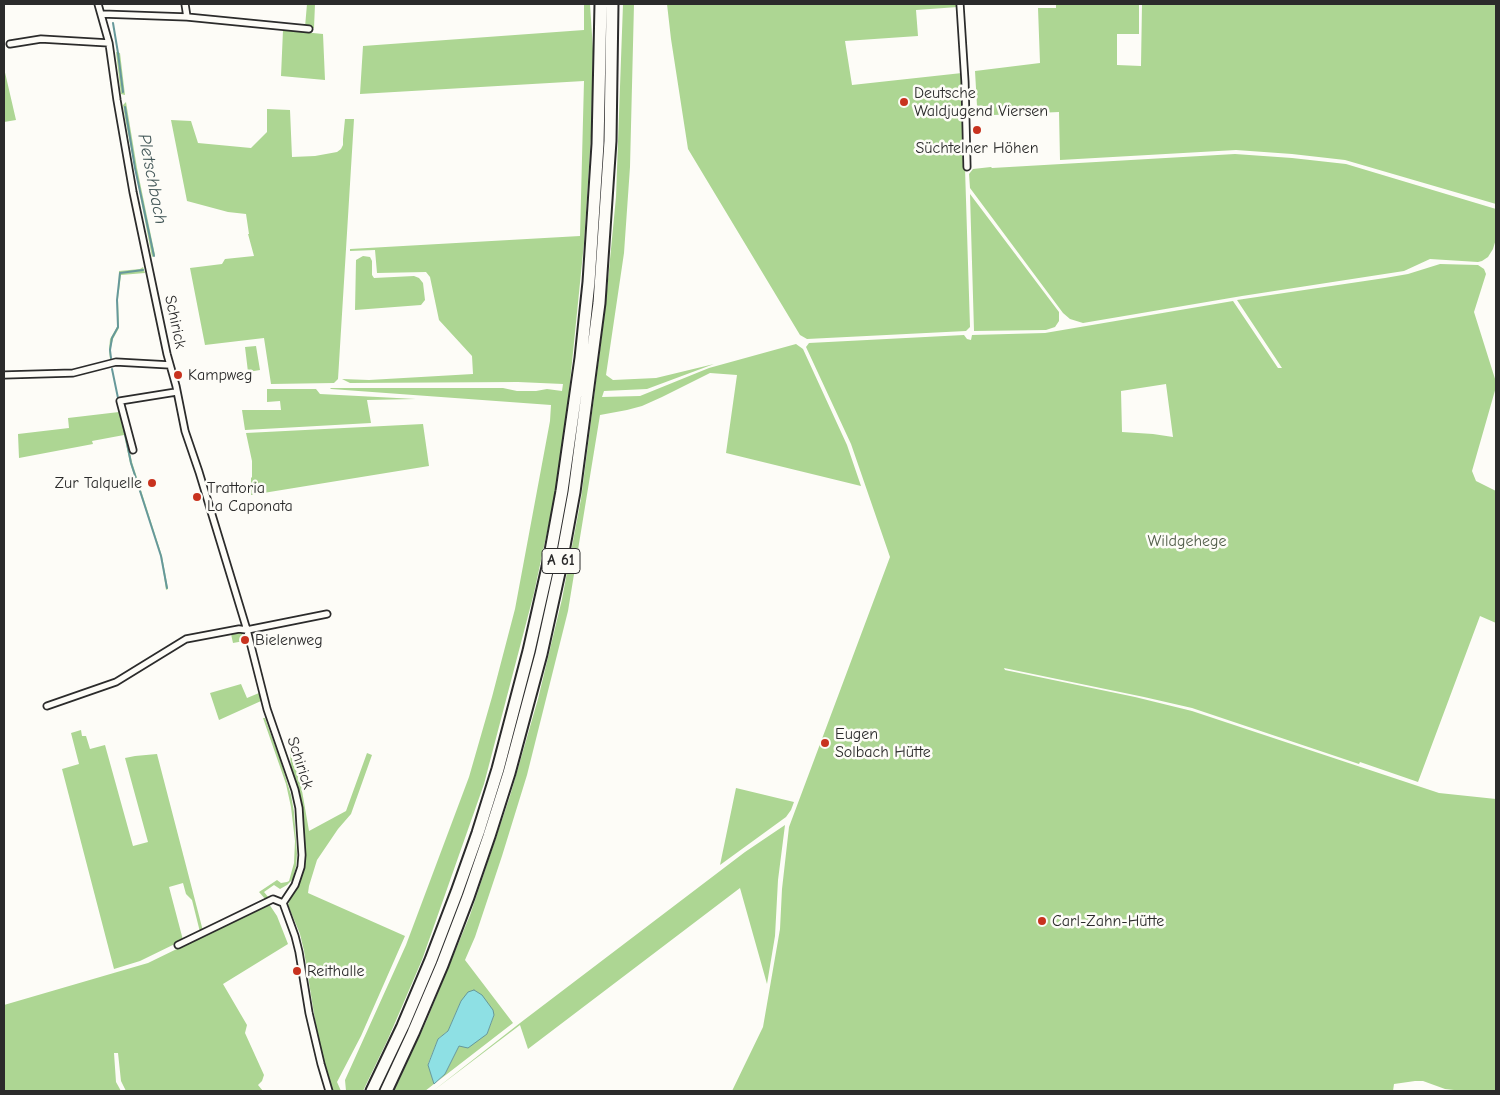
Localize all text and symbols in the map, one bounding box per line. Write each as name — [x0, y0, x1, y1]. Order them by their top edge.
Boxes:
place label: Deutsche Waldjugend Viersen — [914, 83, 1048, 121]
marker: Deutsche Waldjugend Viersen — [898, 96, 910, 108]
marker: Süchtelner Höhen — [971, 124, 983, 136]
water label: Pletschbach — [133, 132, 171, 226]
place label: Süchtelner Höhen — [916, 138, 1038, 158]
street label: Schirick — [160, 294, 190, 350]
place label: Kampweg — [188, 365, 253, 385]
marker: Kampweg — [172, 369, 184, 381]
place label: Zur Talquelle — [55, 473, 142, 493]
marker: Zur Talquelle — [146, 477, 158, 489]
place label: Trattoria La Caponata — [207, 478, 293, 516]
marker: Trattoria La Caponata — [191, 491, 203, 503]
park label: Wildgehege — [1147, 531, 1227, 551]
road number: A 61 — [542, 548, 580, 574]
place label: Bielenweg — [255, 630, 323, 650]
marker: Bielenweg — [239, 634, 251, 646]
place label: Eugen Solbach Hütte — [835, 724, 931, 762]
street label: Schirick — [282, 734, 318, 792]
marker: Eugen Solbach Hütte — [819, 737, 831, 749]
place label: Carl-Zahn-Hütte — [1052, 911, 1164, 931]
marker: Carl-Zahn-Hütte — [1036, 915, 1048, 927]
place label: Reithalle — [307, 961, 364, 981]
marker: Reithalle — [291, 965, 303, 977]

